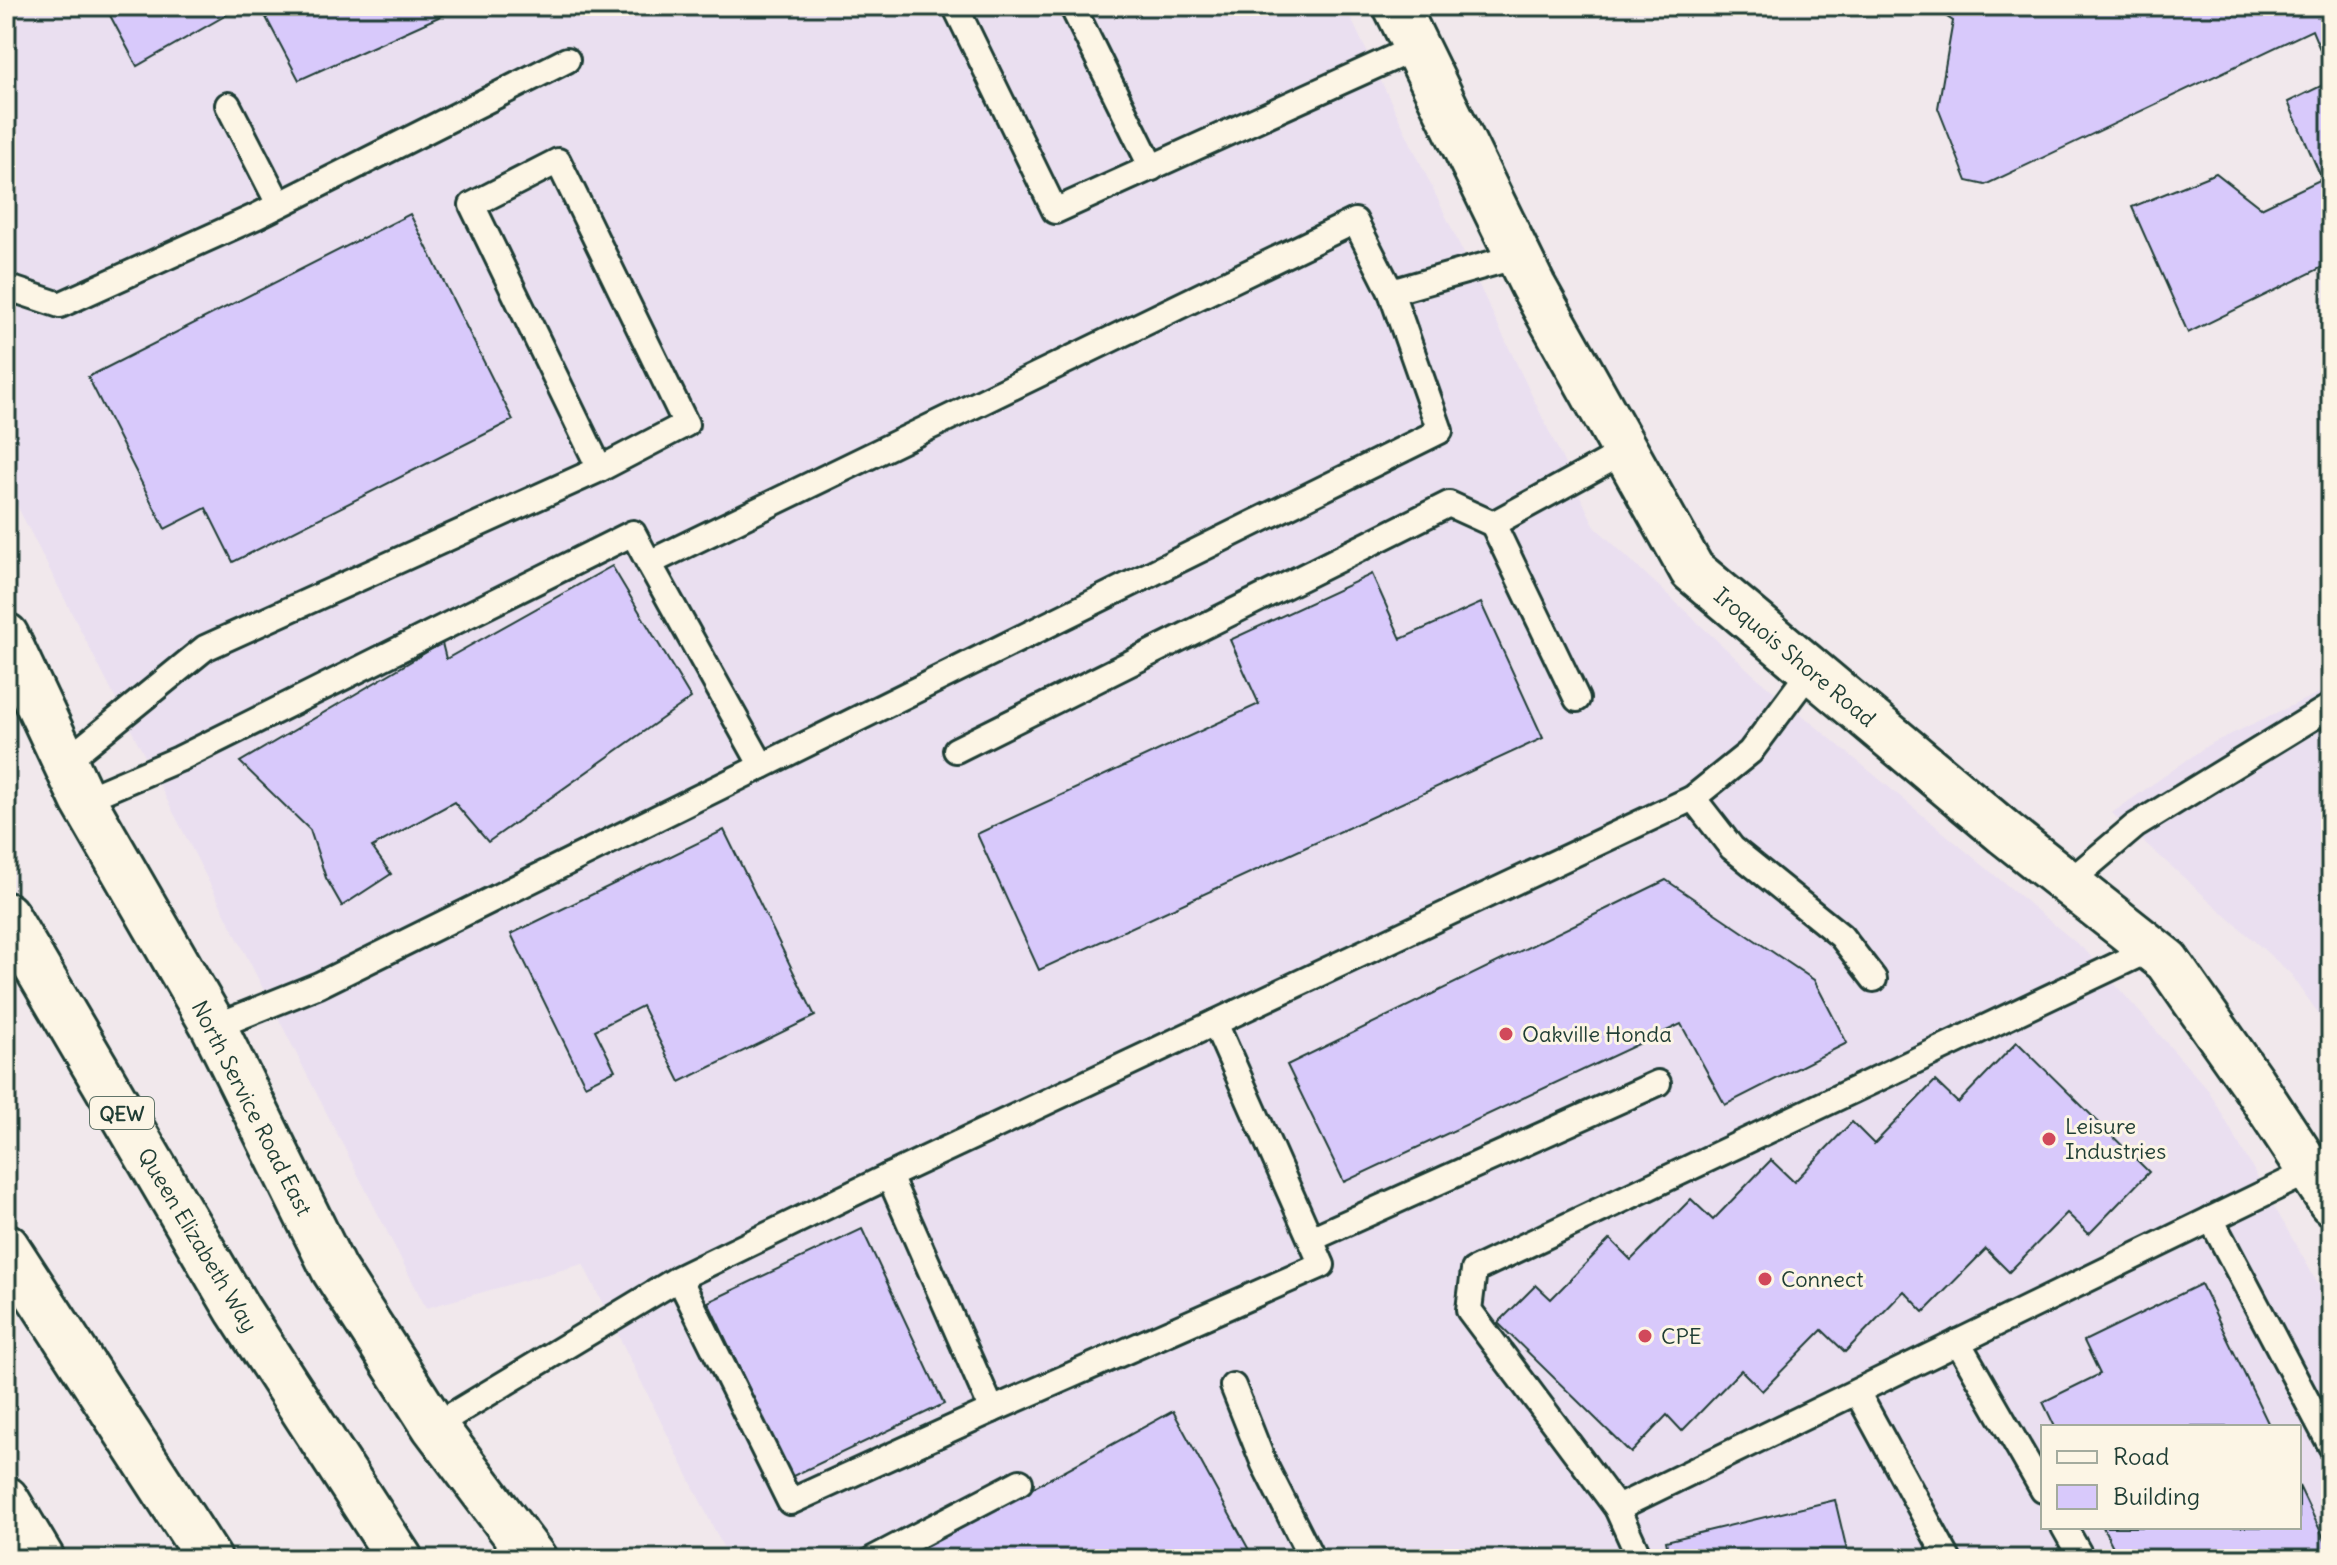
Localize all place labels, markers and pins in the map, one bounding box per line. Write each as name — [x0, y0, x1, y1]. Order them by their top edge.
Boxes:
place label: Oakville Honda — [1522, 1020, 1672, 1048]
marker: Oakville Honda — [1497, 1025, 1515, 1043]
place label: Leisure Industries — [2065, 1112, 2166, 1165]
marker: Leisure Industries — [2040, 1130, 2058, 1148]
place label: Connect — [1781, 1265, 1864, 1293]
marker: Connect — [1756, 1270, 1774, 1288]
place label: CPE — [1661, 1322, 1702, 1350]
marker: CPE — [1636, 1327, 1654, 1345]

